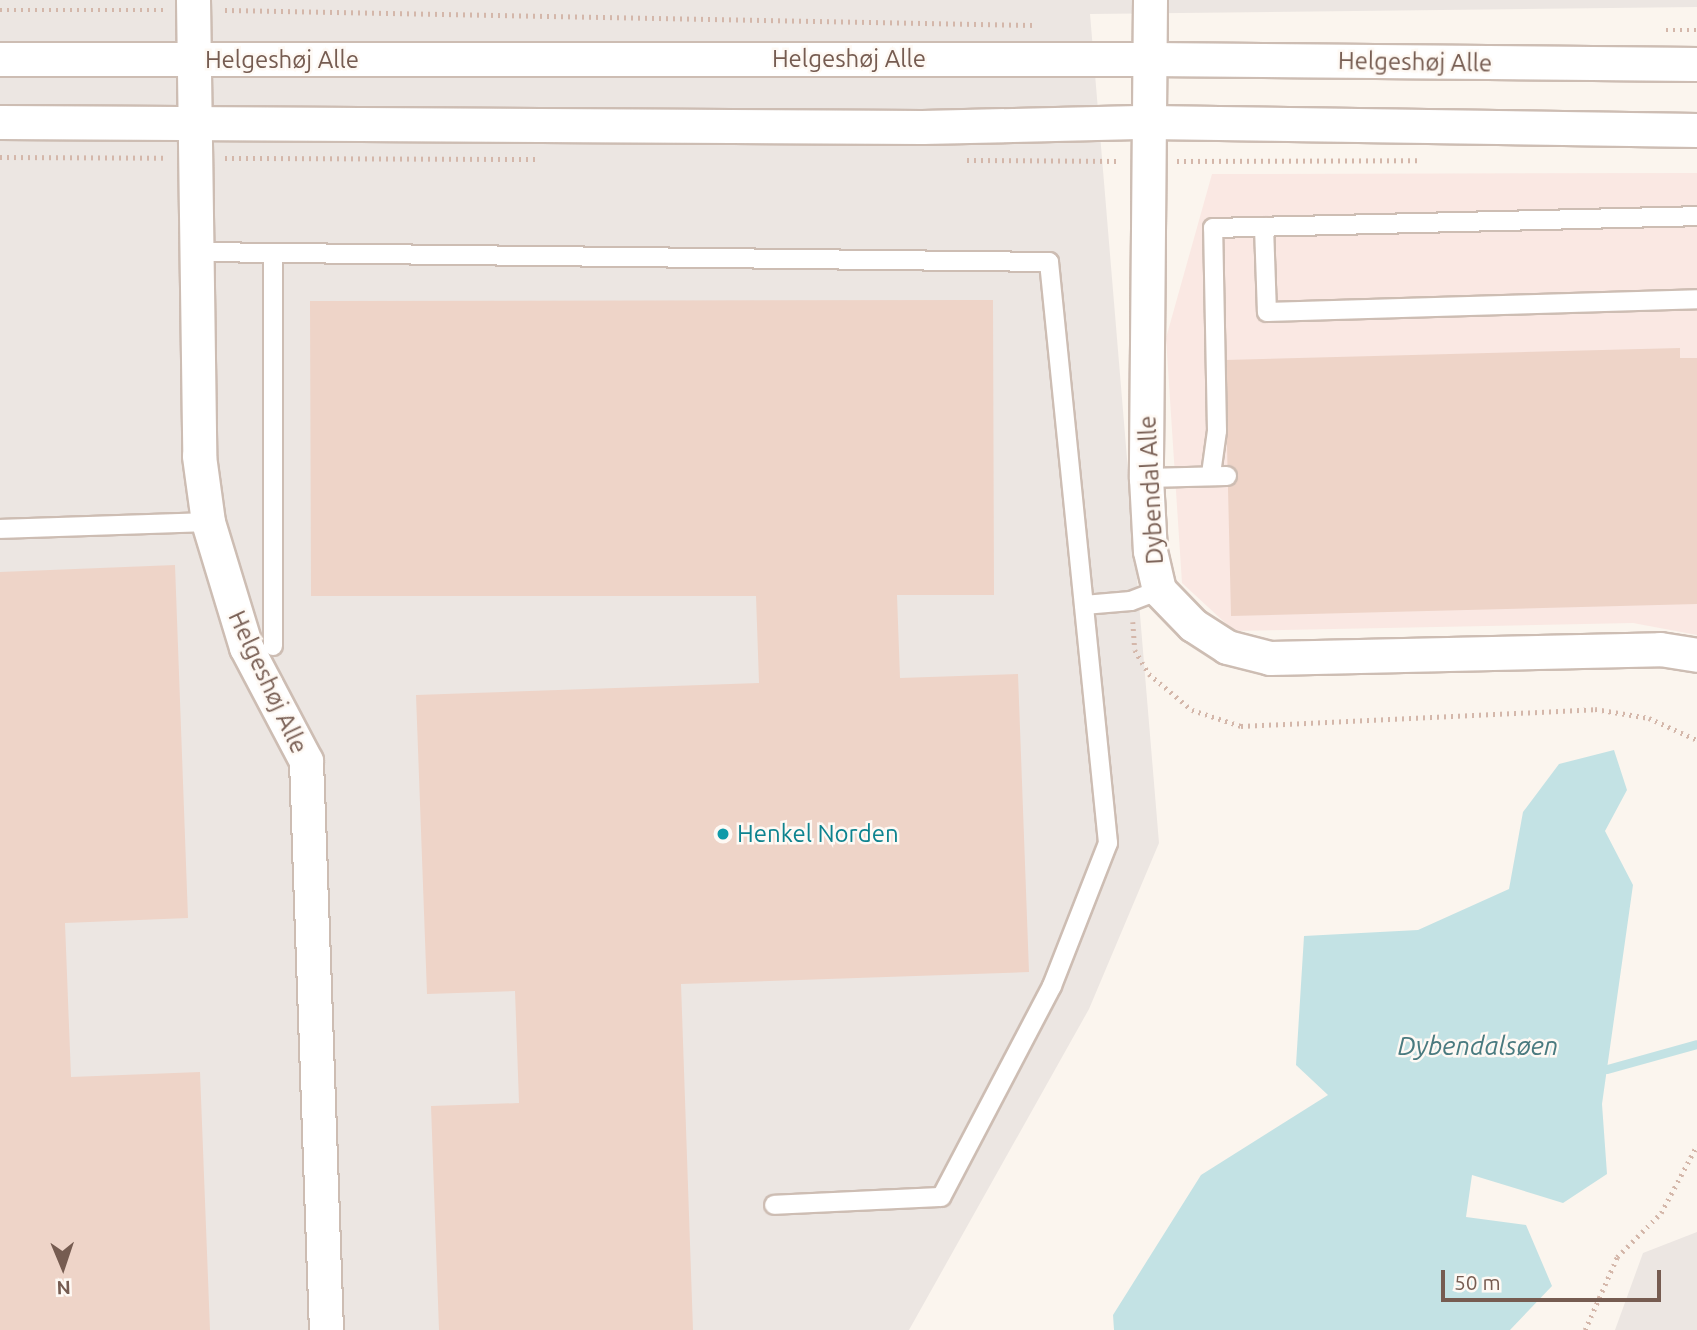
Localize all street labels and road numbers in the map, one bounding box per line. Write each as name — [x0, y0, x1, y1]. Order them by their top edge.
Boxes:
street label: Helgeshøj Alle — [772, 45, 926, 73]
street label: Helgeshøj Alle — [205, 46, 359, 74]
street label: Helgeshøj Alle — [1338, 46, 1492, 78]
street label: Dybendal Alle — [1133, 415, 1169, 565]
street label: Helgeshøj Alle — [222, 606, 314, 758]

